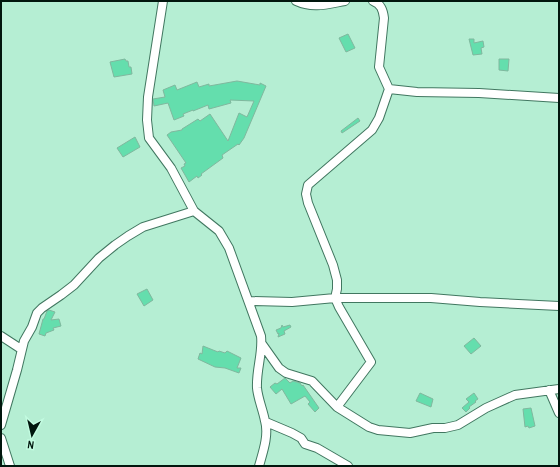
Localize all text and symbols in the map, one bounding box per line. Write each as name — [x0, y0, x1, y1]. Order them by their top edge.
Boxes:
north arrow — [12, 415, 52, 455]
text: N — [26, 438, 35, 452]

